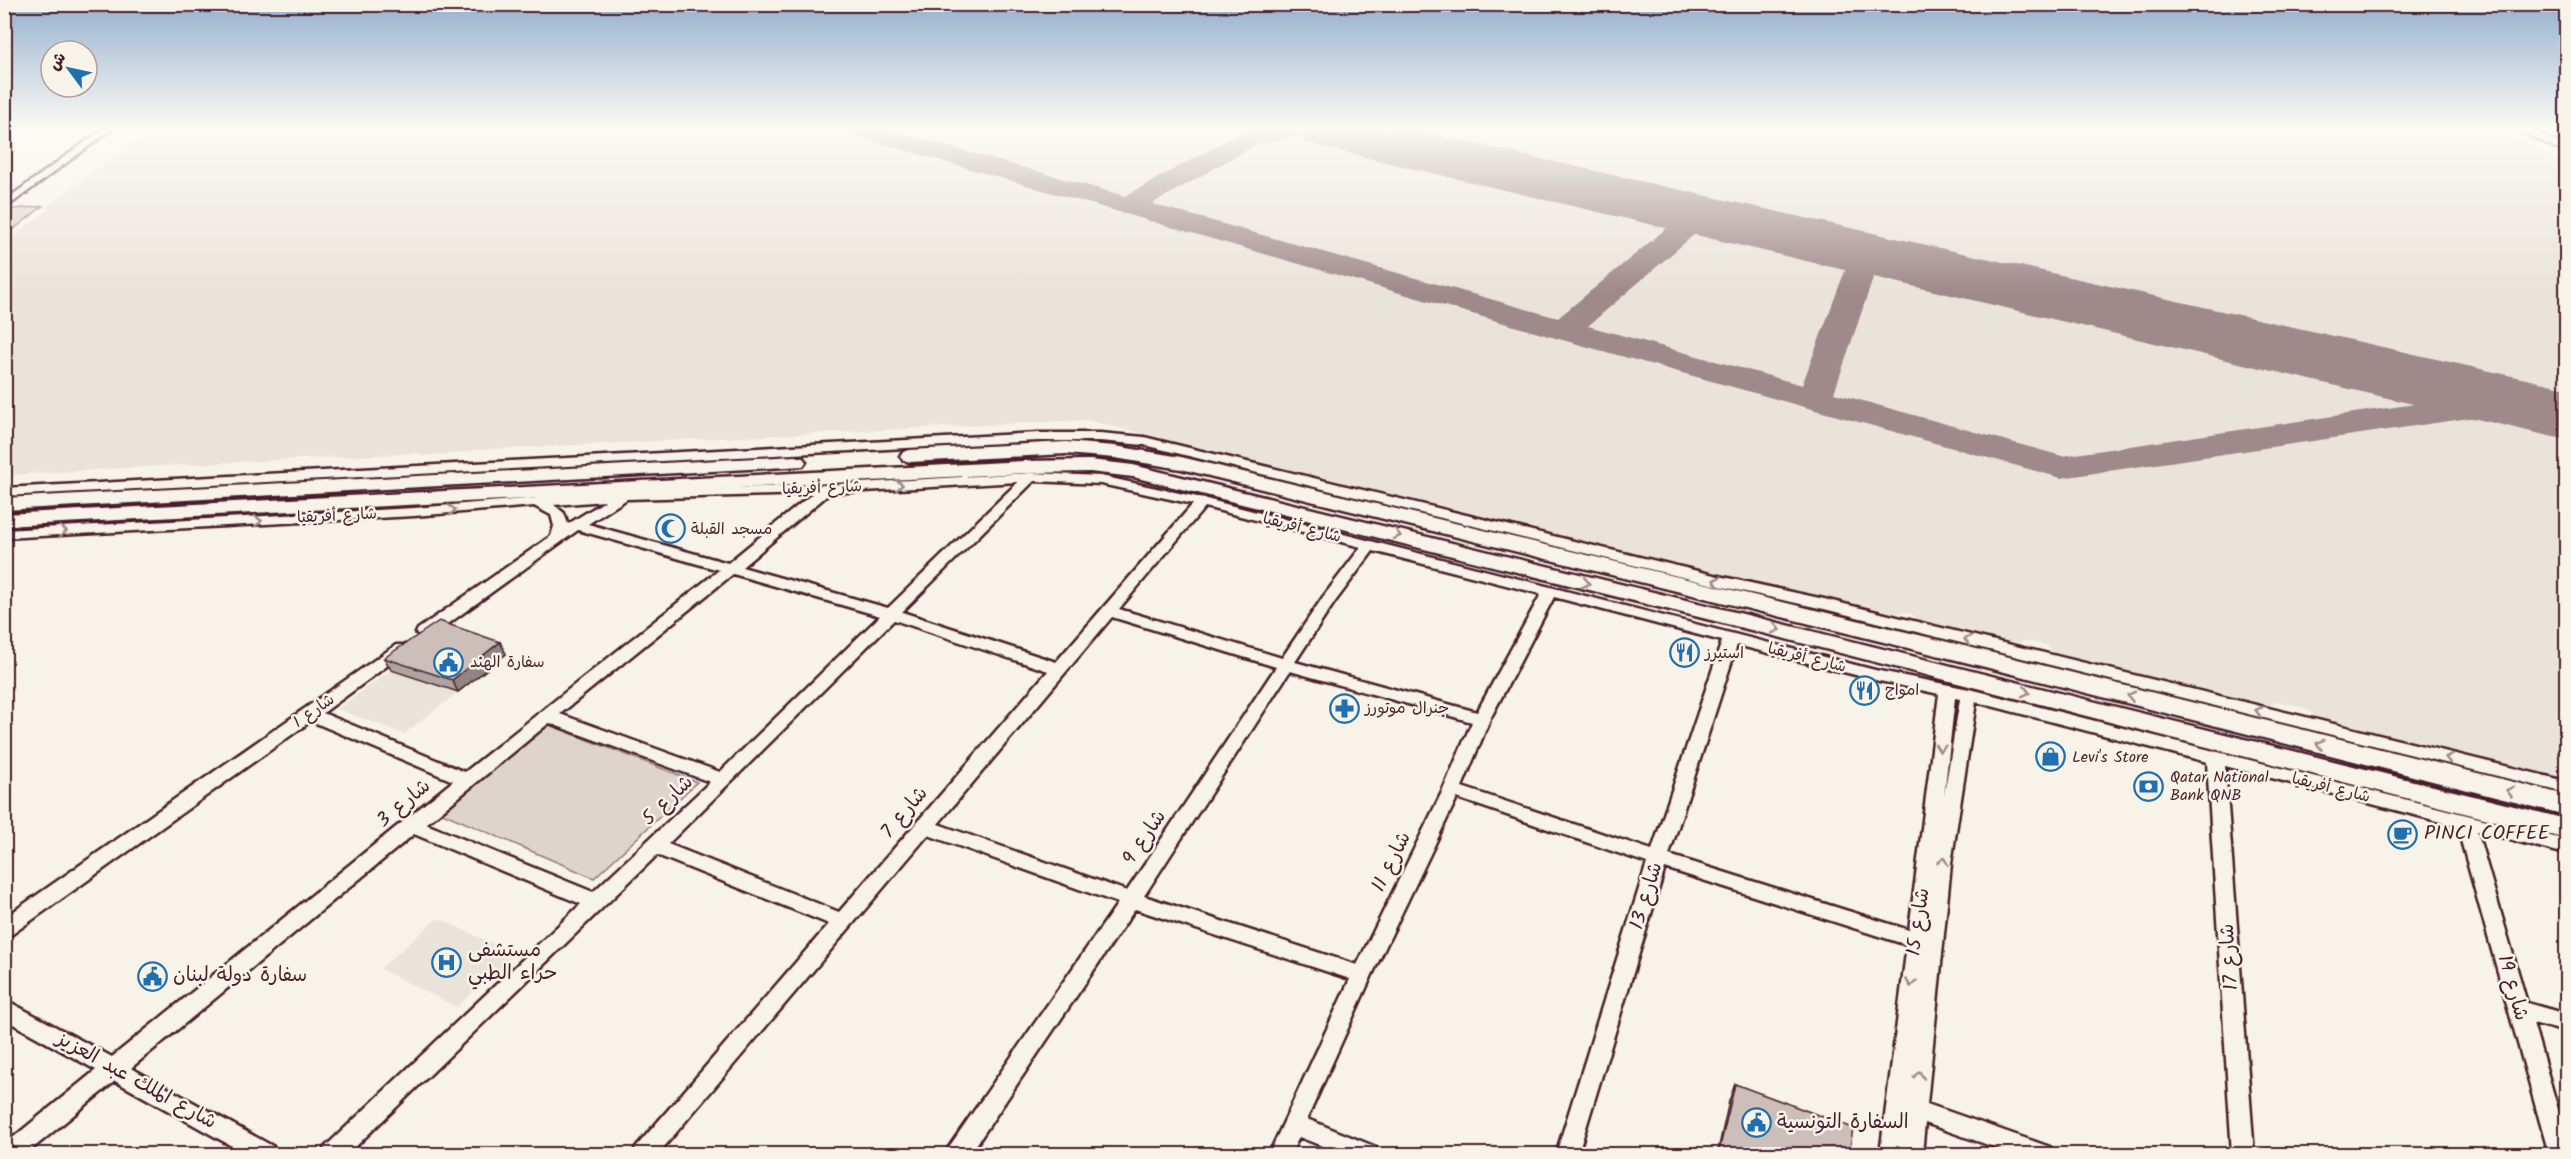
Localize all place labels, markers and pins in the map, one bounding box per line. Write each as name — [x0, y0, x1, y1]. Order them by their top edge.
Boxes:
mosque icon: مسجد القبلة — [654, 513, 686, 545]
place label: مسجد القبلة — [691, 517, 772, 542]
restaurant icon: استيرز — [1668, 637, 1700, 669]
place label: استيرز — [1703, 641, 1744, 666]
public building icon: سفارة الهند — [433, 646, 465, 678]
place label: سفارة الهند — [470, 650, 545, 675]
restaurant icon: امواج — [1848, 674, 1880, 706]
place label: امواج — [1885, 678, 1919, 703]
pharmacy icon: جنرال موتورز — [1328, 692, 1360, 724]
place label: جنرال موتورز — [1363, 696, 1449, 721]
shop icon: Levi's Store — [2035, 741, 2067, 773]
place label: Levi's Store — [2072, 745, 2148, 770]
place label: Qatar National Bank QNB — [2170, 765, 2269, 808]
bank icon: Qatar National Bank QNB — [2133, 770, 2165, 802]
cafe icon: PINCI COFFEE — [2387, 818, 2419, 850]
place label: PINCI COFFEE — [2424, 818, 2551, 850]
place label: مستشفى حراء الطبي — [468, 935, 557, 990]
hospital icon: مستشفى حراء الطبي — [431, 946, 463, 978]
public building icon: سفارة دولة لبنان — [136, 960, 168, 992]
place label: سفارة دولة لبنان — [173, 960, 307, 992]
public building icon: السفارة التونسية — [1740, 1107, 1772, 1139]
place label: السفارة التونسية — [1777, 1107, 1909, 1139]

